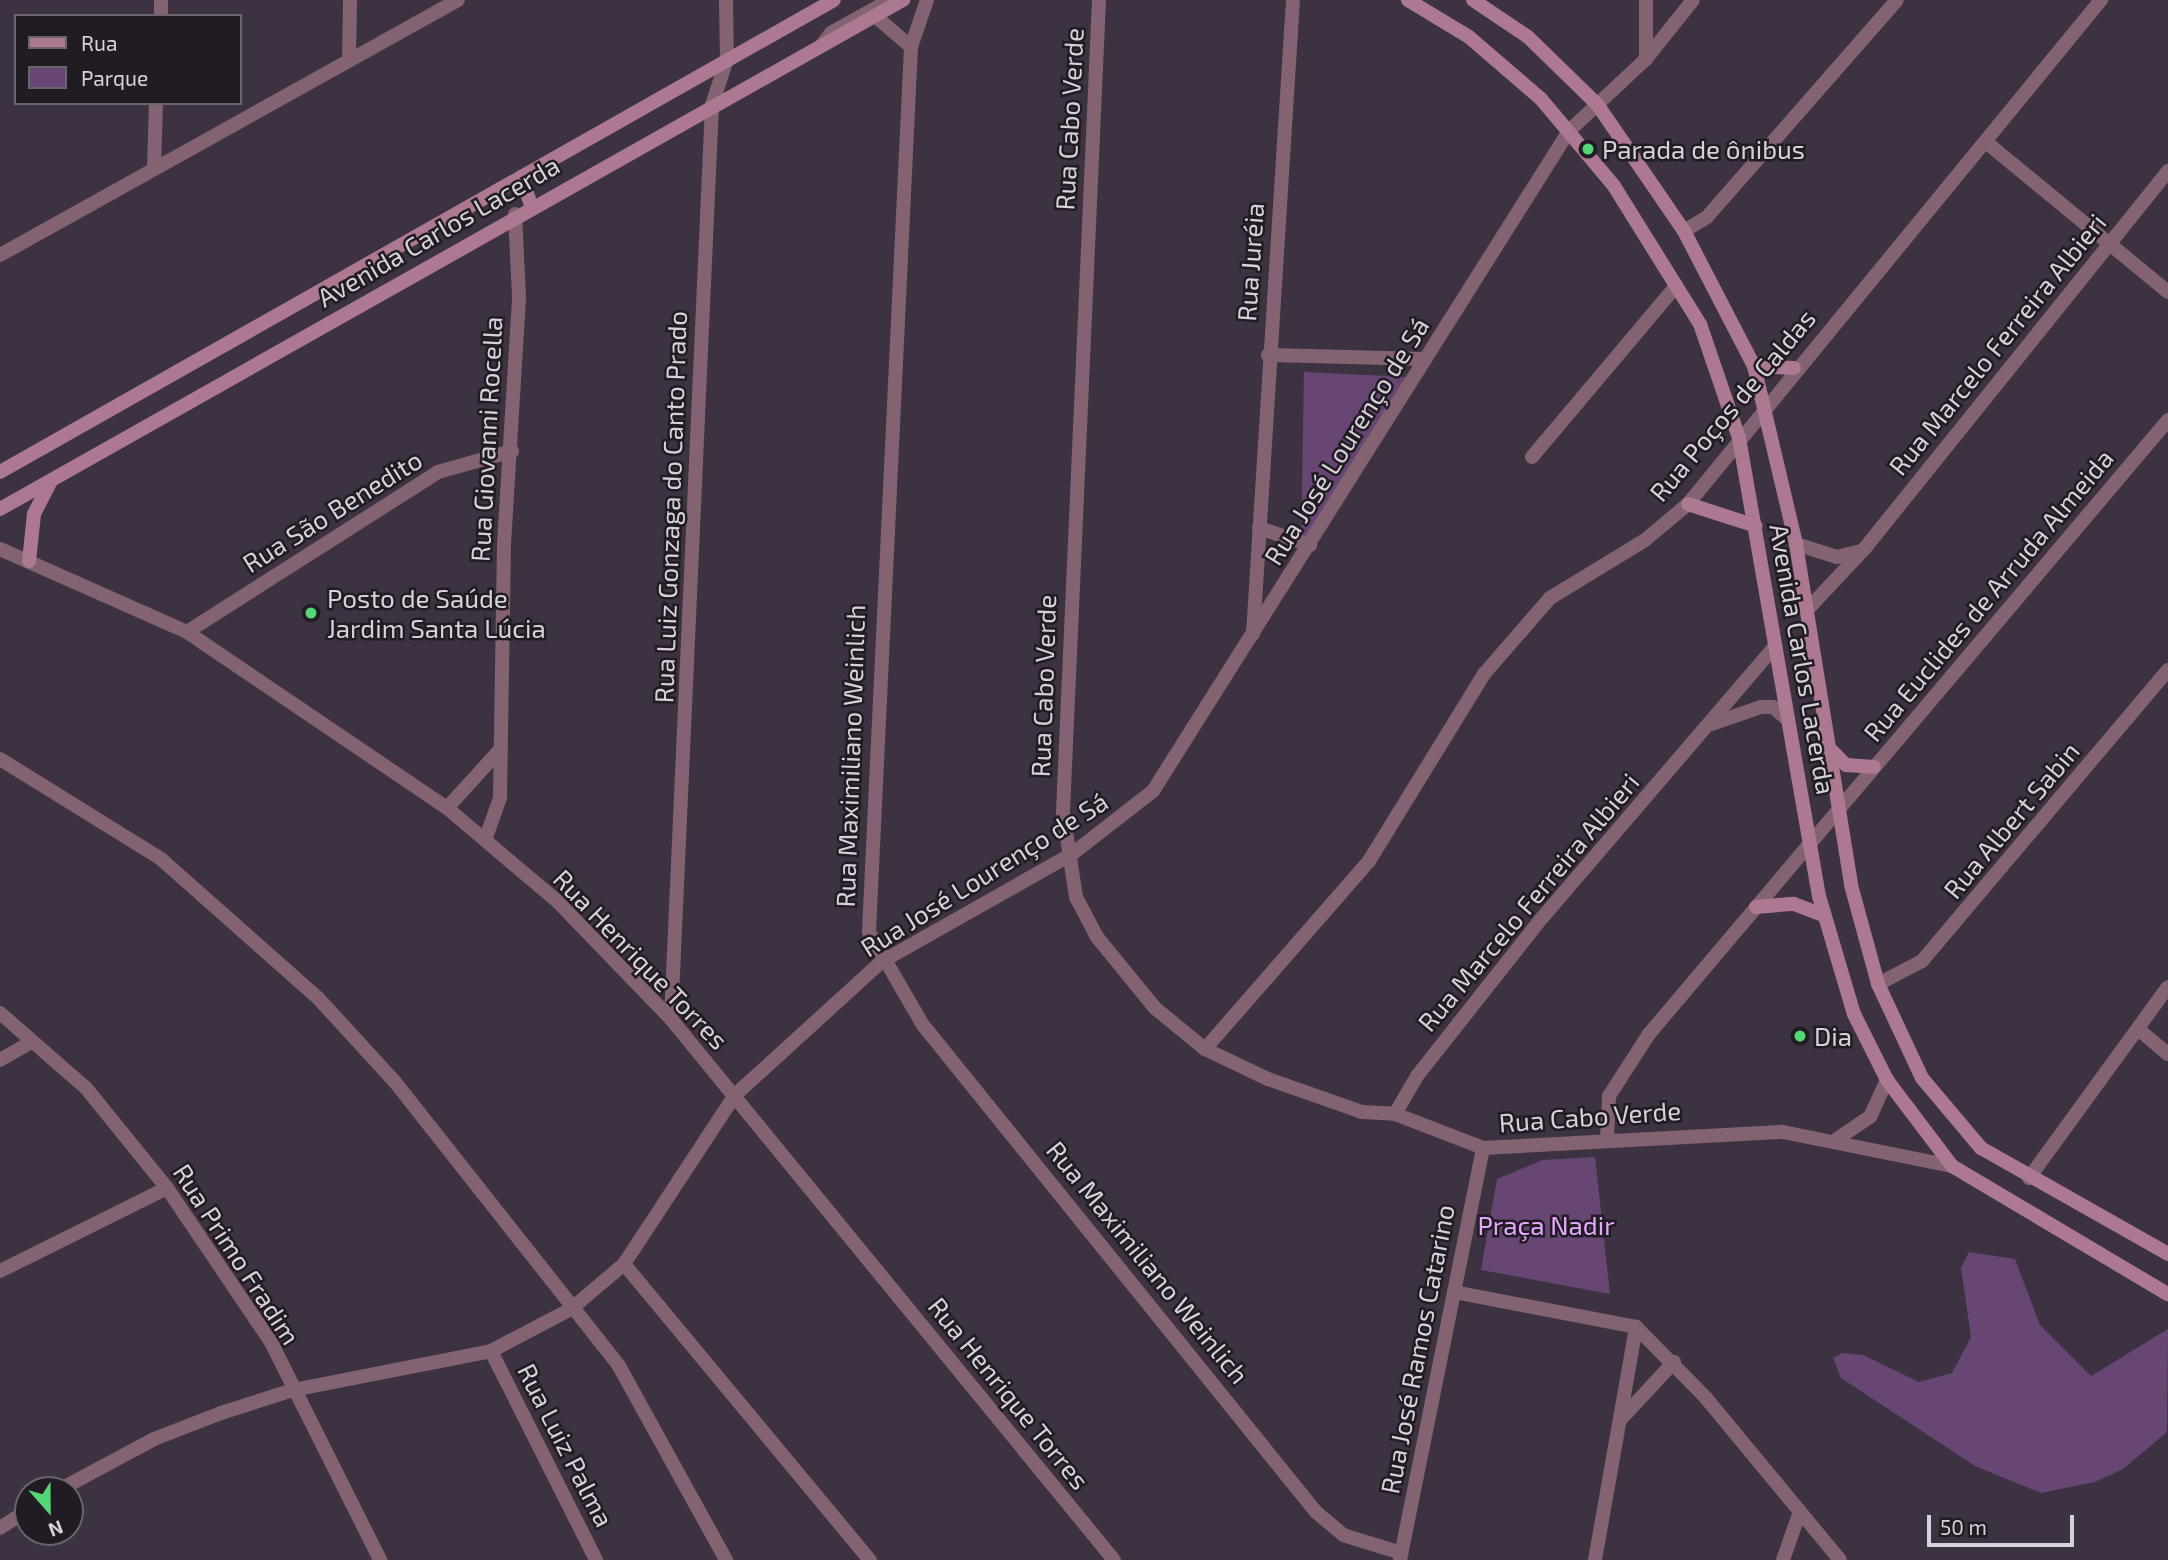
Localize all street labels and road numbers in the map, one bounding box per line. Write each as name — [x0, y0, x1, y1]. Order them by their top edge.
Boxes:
street label: Rua Cabo Verde — [1049, 27, 1089, 211]
street label: Avenida Carlos Lacerda — [311, 149, 565, 313]
street label: Rua Juréia — [1230, 201, 1270, 323]
street label: Rua Marcelo Ferreira Albieri — [1882, 207, 2112, 481]
street label: Rua Poços de Caldas — [1643, 303, 1821, 507]
street label: Rua Luiz Gonzaga do Canto Prado — [648, 310, 692, 704]
street label: Rua José Lourenço de Sá — [1257, 311, 1435, 571]
street label: Rua Giovanni Rocella — [464, 316, 508, 562]
street label: Rua Euclides de Arruda Almeida — [1856, 442, 2120, 748]
street label: Rua São Benedito — [237, 443, 427, 579]
street label: Avenida Carlos Lacerda — [1764, 521, 1842, 797]
street label: Rua Cabo Verde — [1024, 594, 1062, 778]
street label: Rua Maximiliano Weinlich — [829, 604, 871, 908]
street label: Rua Albert Sabin — [1936, 735, 2086, 905]
street label: Rua Marcelo Ferreira Albieri — [1411, 766, 1645, 1038]
street label: Rua José Lourenço de Sá — [854, 785, 1114, 963]
street label: Rua Henrique Torres — [547, 862, 735, 1056]
street label: Rua Cabo Verde — [1497, 1094, 1683, 1138]
street label: Rua Maximiliano Weinlich — [1040, 1134, 1256, 1390]
street label: Rua Primo Fradim — [167, 1158, 307, 1350]
street label: Rua José Ramos Catarino — [1374, 1202, 1460, 1496]
street label: Rua Henrique Torres — [922, 1291, 1096, 1495]
street label: Rua Luiz Palma — [511, 1358, 621, 1532]

